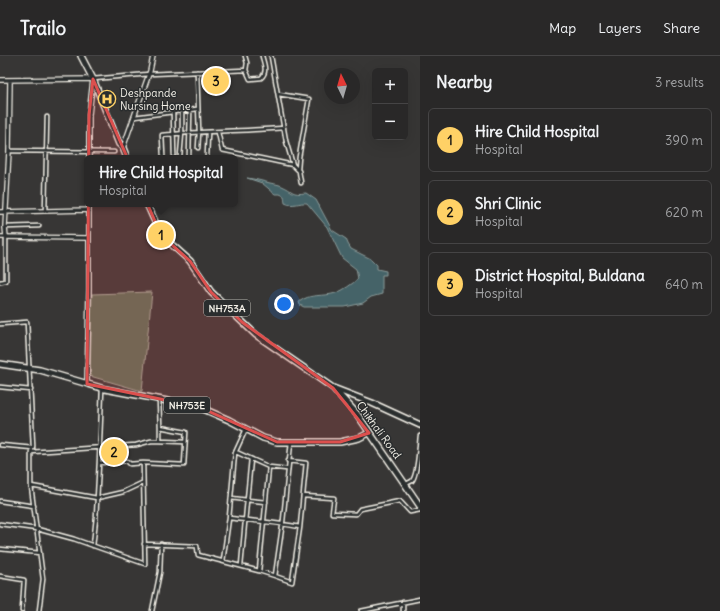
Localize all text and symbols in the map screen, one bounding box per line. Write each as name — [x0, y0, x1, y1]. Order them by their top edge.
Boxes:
text: Trailo — [20, 16, 66, 40]
text: Map — [549, 19, 576, 37]
text: Layers — [598, 19, 641, 37]
text: Share — [663, 19, 700, 37]
pin: 3 — [203, 66, 229, 96]
north arrow — [324, 68, 360, 104]
map controls — [372, 68, 408, 140]
button: + — [372, 68, 408, 104]
text: Nearby — [436, 71, 492, 93]
text: 3 results — [655, 74, 704, 91]
place label: Deshpande Nursing Home — [120, 86, 191, 113]
hospital icon: Deshpande Nursing Home — [97, 89, 117, 109]
button: − — [372, 104, 408, 140]
text: Hire Child Hospital — [475, 122, 599, 141]
text: 1 — [447, 132, 453, 149]
text: 390 m — [665, 132, 703, 149]
text: Hospital — [475, 141, 523, 158]
popup — [84, 155, 238, 207]
text: Hire Child Hospital — [99, 163, 223, 182]
text: Hospital — [99, 182, 147, 199]
text: Shri Clinic — [475, 194, 541, 213]
text: 2 — [446, 204, 454, 221]
text: 620 m — [665, 204, 703, 221]
text: Hospital — [475, 213, 523, 230]
pin: 1 — [148, 220, 174, 250]
text: District Hospital, Buldana — [475, 266, 645, 285]
text: 3 — [446, 276, 454, 293]
text: 640 m — [665, 276, 703, 293]
text: Hospital — [475, 285, 523, 302]
your location — [274, 294, 294, 314]
road number: NH753A — [204, 300, 250, 316]
road number: NH753E — [164, 397, 210, 413]
street label: Chikhali Road — [353, 399, 405, 462]
pin: 2 — [101, 437, 127, 467]

